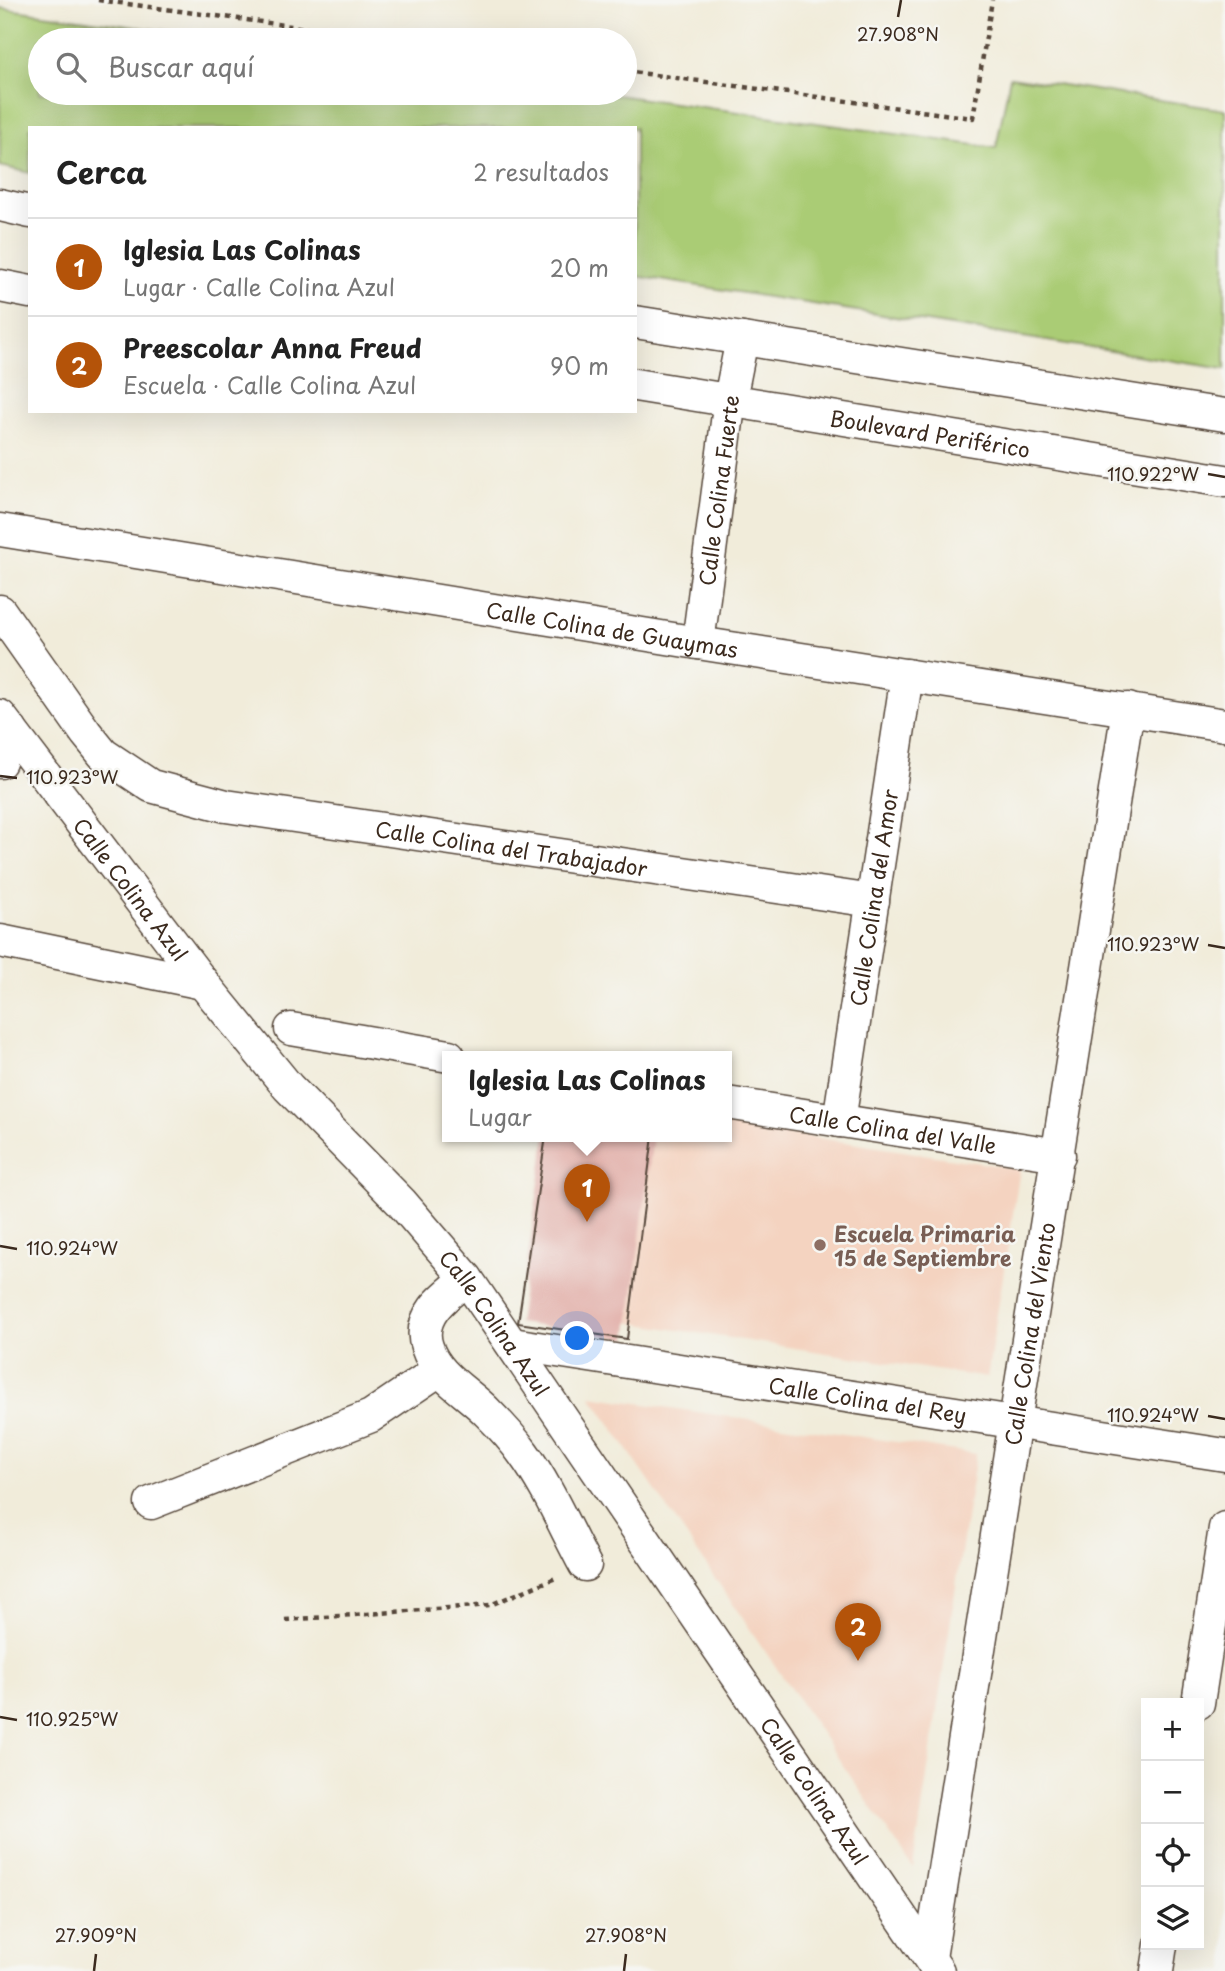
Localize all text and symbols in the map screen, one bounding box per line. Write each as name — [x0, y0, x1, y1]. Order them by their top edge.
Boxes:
text: 27.908°N — [857, 20, 939, 47]
search box — [28, 28, 637, 105]
text: Buscar aquí — [108, 47, 254, 86]
icon: search — [52, 48, 90, 86]
text: Cerca — [56, 149, 147, 194]
text: 2 resultados — [473, 154, 609, 189]
text: Iglesia Las Colinas — [123, 230, 361, 269]
text: 1 — [74, 250, 85, 285]
text: 20 m — [550, 250, 609, 285]
text: Lugar · Calle Colina Azul — [123, 269, 395, 304]
text: Preescolar Anna Freud — [123, 328, 422, 367]
text: 2 — [71, 348, 87, 383]
text: 90 m — [550, 348, 609, 383]
text: Escuela · Calle Colina Azul — [123, 367, 416, 402]
street label: Calle Colina Fuerte — [690, 393, 746, 588]
street label: Boulevard Periférico — [828, 401, 1033, 465]
text: 110.922°W — [1107, 460, 1200, 487]
street label: Calle Colina de Guaymas — [484, 593, 740, 665]
text: 110.923°W — [26, 763, 119, 790]
street label: Calle Colina del Amor — [841, 787, 905, 1008]
street label: Calle Colina Azul — [66, 810, 196, 967]
street label: Calle Colina del Trabajador — [373, 812, 650, 884]
text: 110.923°W — [1107, 930, 1200, 957]
popup — [442, 1051, 732, 1142]
text: Iglesia Las Colinas — [468, 1060, 706, 1099]
street label: Calle Colina del Valle — [787, 1097, 999, 1161]
text: Lugar — [468, 1099, 532, 1134]
pin: 1 — [564, 1164, 610, 1222]
place label: Escuela Primaria 15 de Septiembre — [834, 1217, 1016, 1273]
street label: Calle Colina del Viento — [995, 1220, 1062, 1448]
text: 110.924°W — [26, 1234, 119, 1261]
marker: Escuela Primaria 15 de Septiembre — [812, 1237, 828, 1253]
street label: Calle Colina Azul — [432, 1242, 558, 1402]
your location — [560, 1321, 594, 1355]
street label: Calle Colina del Rey — [766, 1368, 969, 1431]
text: 110.924°W — [1107, 1401, 1200, 1428]
pin: 2 — [835, 1603, 881, 1661]
map controls — [1141, 1698, 1204, 1950]
button: + — [1141, 1698, 1204, 1761]
text: 110.925°W — [26, 1705, 119, 1732]
street label: Calle Colina Azul — [753, 1710, 877, 1871]
button: − — [1141, 1761, 1204, 1824]
button: locate — [1141, 1824, 1204, 1887]
button: layers — [1141, 1887, 1204, 1950]
text: 27.909°N — [55, 1921, 137, 1948]
text: 27.908°N — [585, 1921, 667, 1948]

